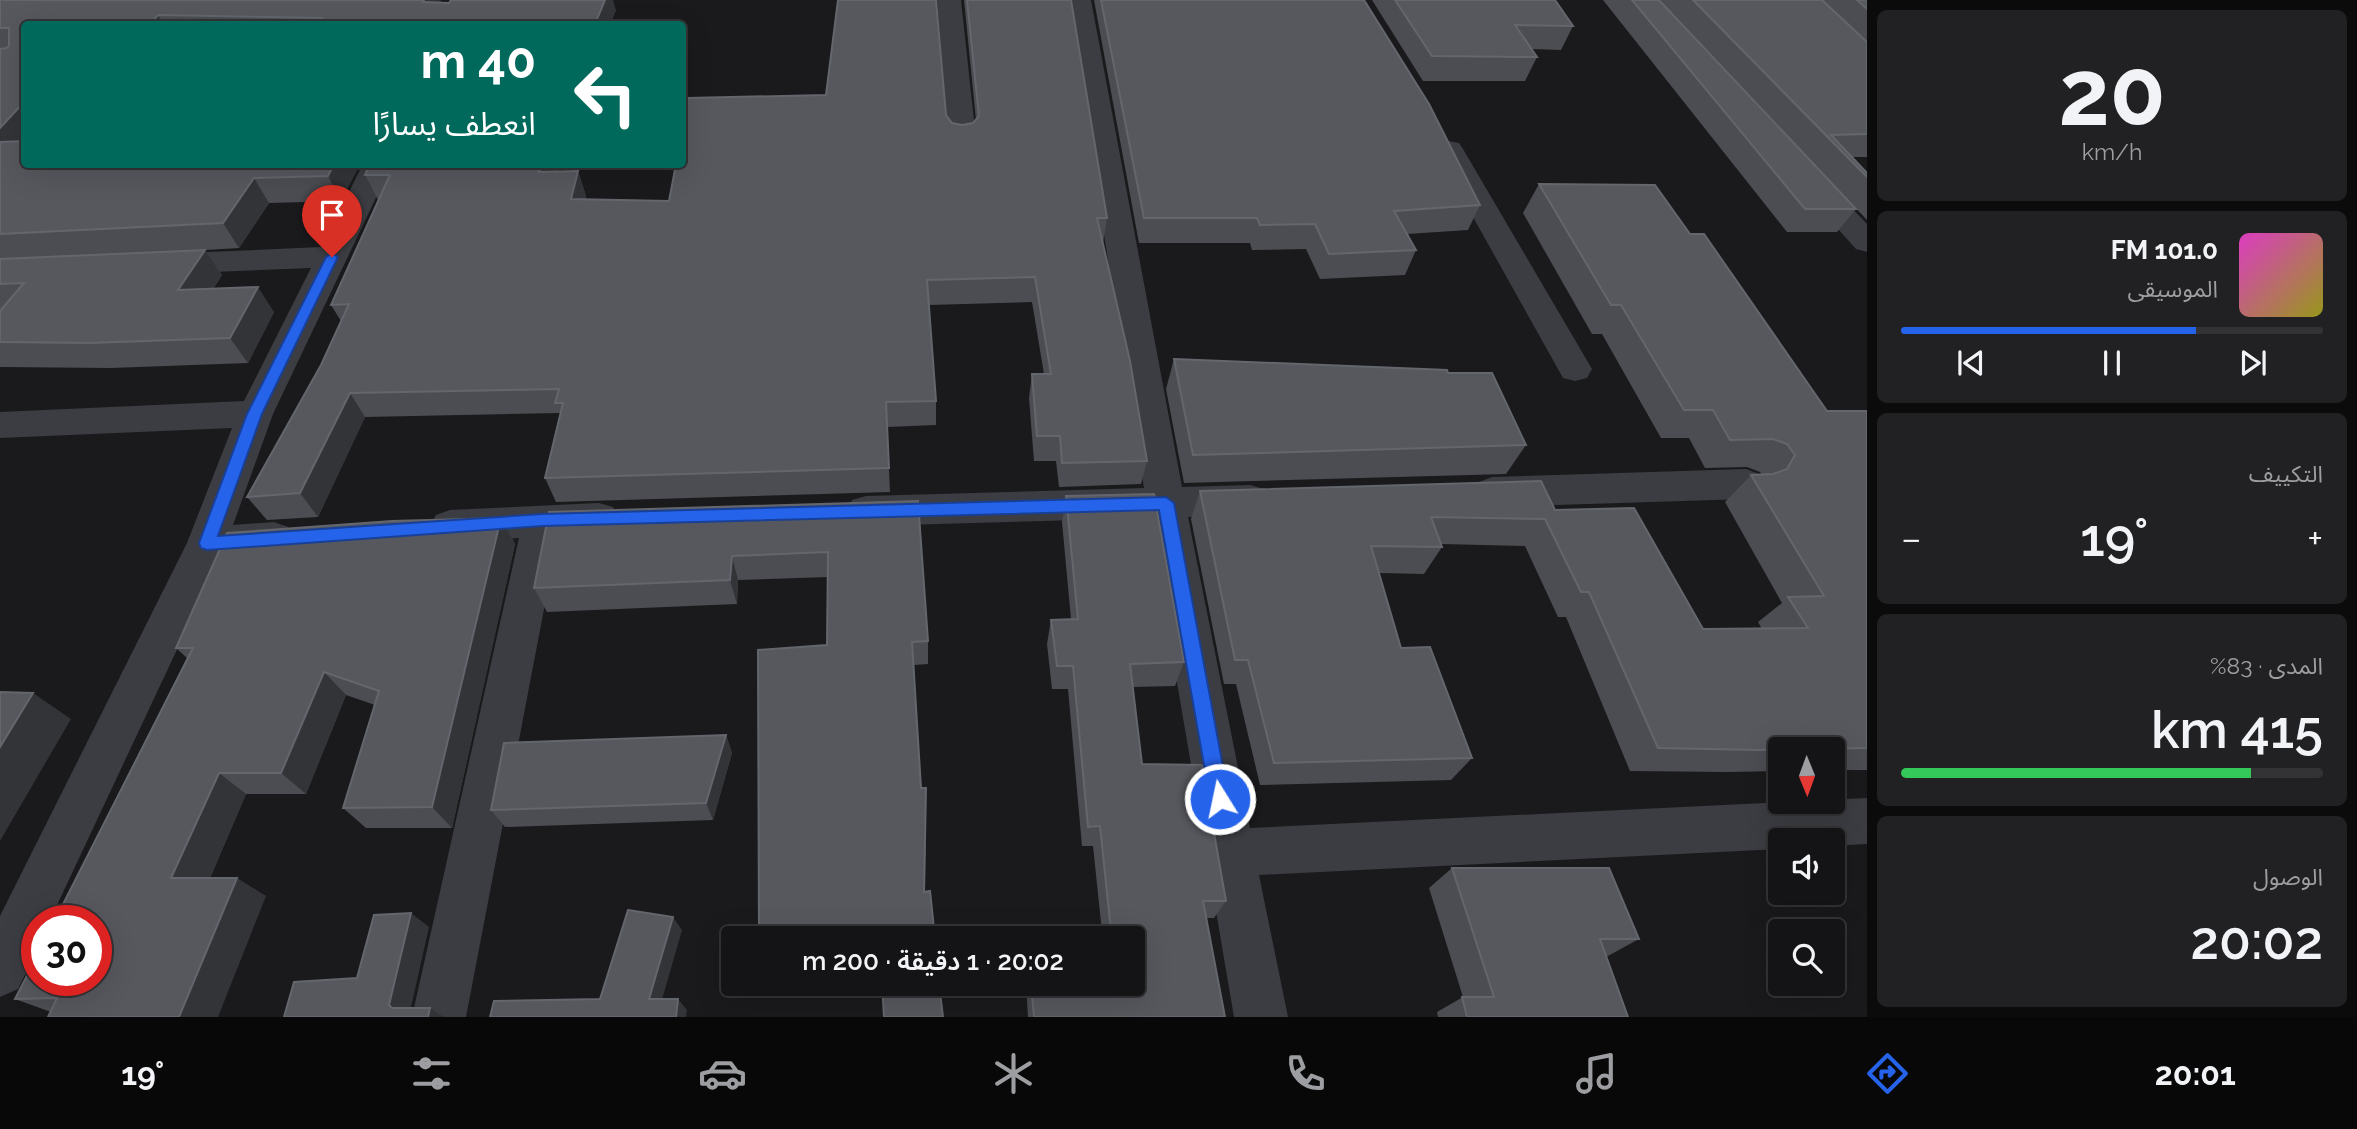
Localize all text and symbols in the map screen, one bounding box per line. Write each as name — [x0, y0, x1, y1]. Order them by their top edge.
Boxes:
text: 40 m — [421, 32, 536, 89]
text: 20 — [2058, 39, 2166, 146]
icon: left — [560, 49, 651, 140]
text: انعطف يسارًا — [372, 105, 536, 142]
text: km/h — [2082, 138, 2142, 165]
pin — [302, 185, 362, 257]
icon: arrive — [313, 196, 351, 234]
text: 101.0 FM — [2111, 235, 2218, 265]
text: الموسيقى — [2127, 275, 2218, 302]
icon: previous — [1952, 344, 1990, 382]
icon: pause — [2093, 344, 2131, 382]
icon: next — [2234, 344, 2272, 382]
text: التكييف — [2249, 460, 2323, 487]
text: 19° — [2080, 507, 2148, 568]
text: − — [1901, 516, 1921, 561]
text: + — [2307, 516, 2323, 561]
text: المدى · 83% — [2210, 652, 2323, 679]
text: 415 km — [2151, 699, 2323, 760]
north arrow — [1768, 737, 1844, 814]
map controls — [1768, 737, 1845, 996]
position arrow — [1183, 762, 1257, 836]
button: sound — [1768, 828, 1845, 905]
text: الوصول — [2253, 863, 2323, 890]
speed limit sign: 30 — [21, 905, 112, 996]
text: 20:02 — [2190, 910, 2323, 971]
button: search — [1768, 919, 1845, 996]
text: 20:02 · 1 دقيقة · 200 m — [802, 946, 1064, 976]
icon: filters — [407, 1049, 456, 1098]
icon: car — [698, 1049, 747, 1098]
icon: climate — [989, 1049, 1038, 1098]
icon: phone — [1281, 1049, 1330, 1098]
icon: music — [1572, 1049, 1621, 1098]
icon: directions — [1863, 1049, 1912, 1098]
text: 19° — [121, 1055, 164, 1092]
text: 20:01 — [2155, 1055, 2236, 1092]

